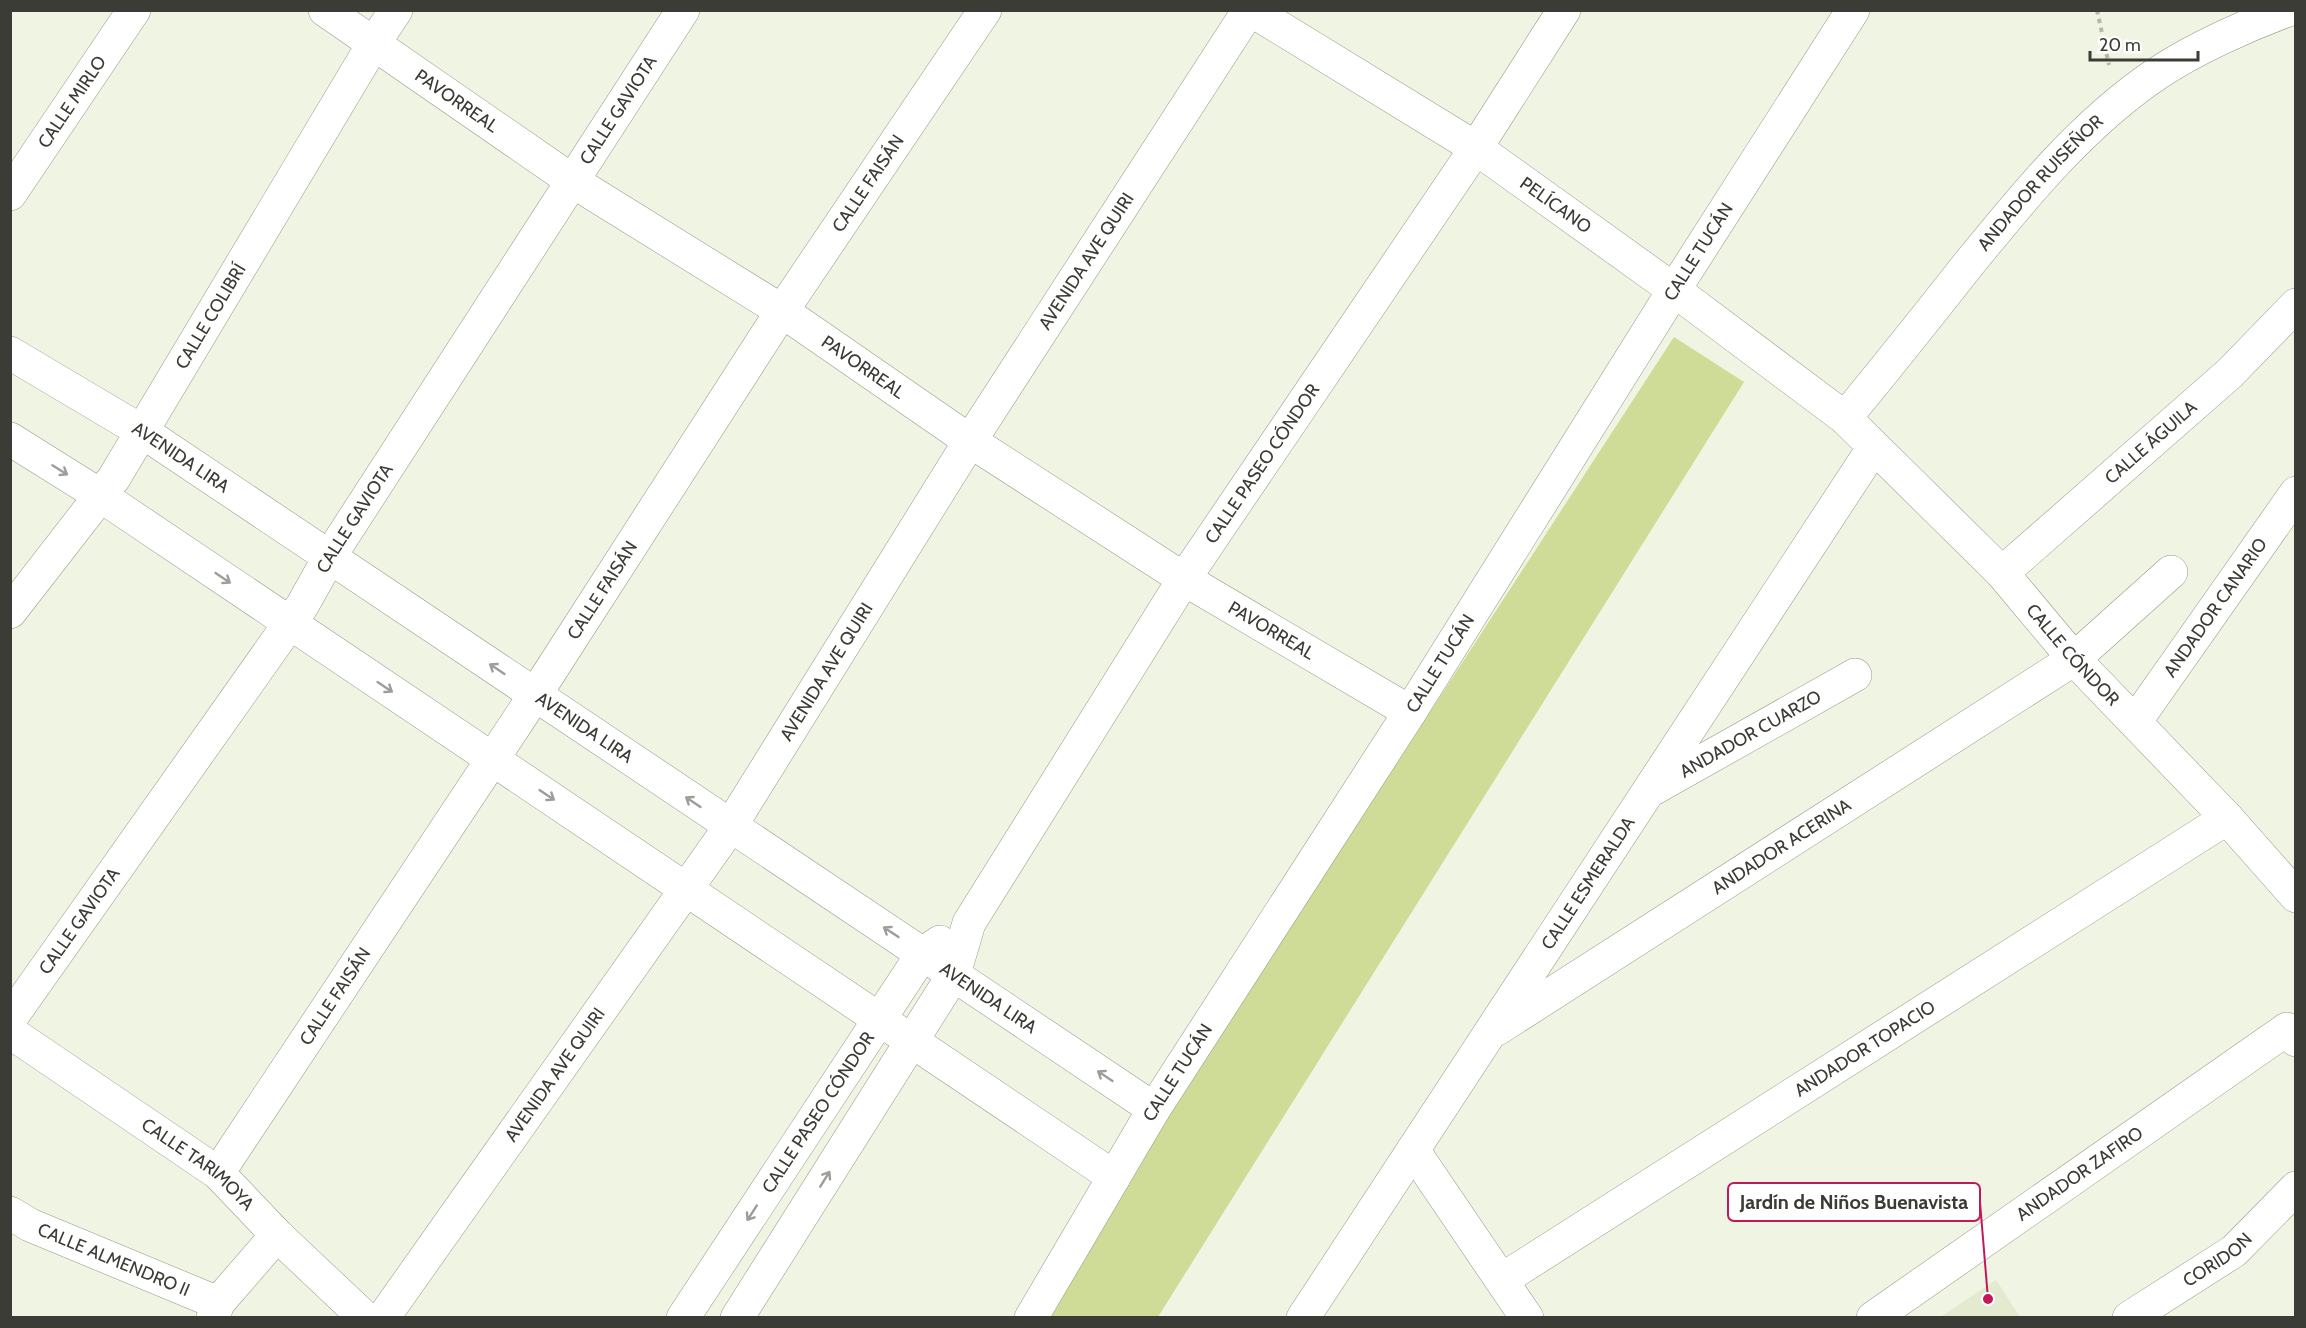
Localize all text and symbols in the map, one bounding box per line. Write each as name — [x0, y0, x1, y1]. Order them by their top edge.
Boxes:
scale bar — [2090, 24, 2198, 62]
text: 20 m — [2099, 34, 2141, 56]
street label: CALLE MIRLO — [33, 51, 111, 152]
street label: CALLE GAVIOTA — [575, 52, 662, 169]
street label: PAVORREAL — [411, 65, 503, 137]
street label: ANDADOR RUISEÑOR — [1973, 110, 2108, 255]
street label: CALLE FAISÁN — [827, 131, 909, 236]
street label: PELÍCANO — [1516, 172, 1596, 238]
street label: AVENIDA AVE QUIRI — [1034, 189, 1139, 334]
street label: CALLE TUCÁN — [1659, 199, 1738, 305]
street label: CALLE COLIBRÍ — [171, 260, 251, 373]
street label: PAVORREAL — [817, 331, 909, 404]
street label: CALLE PASEO CÓNDOR — [1200, 379, 1324, 548]
street label: CALLE ÁGUILA — [2100, 396, 2201, 489]
street label: AVENIDA LIRA — [128, 417, 233, 498]
street label: CALLE GAVIOTA — [312, 460, 398, 577]
one-way arrow — [51, 465, 68, 477]
street label: ANDADOR CANARIO — [2159, 534, 2272, 681]
street label: CALLE FAISÁN — [563, 537, 642, 644]
one-way arrow — [214, 572, 231, 584]
street label: PAVORREAL — [1224, 597, 1318, 664]
street label: AVENIDA AVE QUIRI — [775, 599, 878, 745]
street label: CALLE CÓNDOR — [2021, 599, 2124, 711]
street label: CALLE TUCÁN — [1401, 610, 1479, 717]
one-way arrow — [489, 663, 506, 675]
one-way arrow — [376, 680, 393, 693]
street label: ANDADOR CUARZO — [1676, 685, 1825, 783]
street label: AVENIDA LIRA — [532, 687, 637, 768]
one-way arrow — [538, 789, 554, 801]
street label: ANDADOR ACERINA — [1708, 794, 1855, 899]
one-way arrow — [685, 796, 702, 808]
street label: CALLE ESMERALDA — [1537, 813, 1640, 954]
street label: CALLE GAVIOTA — [34, 863, 124, 979]
one-way arrow — [883, 926, 900, 938]
street label: CALLE FAISÁN — [295, 943, 375, 1049]
street label: AVENIDA LIRA — [936, 958, 1041, 1038]
street label: ANDADOR TOPACIO — [1790, 996, 1940, 1102]
street label: AVENIDA AVE QUIRI — [500, 1003, 610, 1146]
street label: CALLE TUCÁN — [1138, 1019, 1217, 1125]
street label: CALLE PASEO CÓNDOR — [757, 1028, 879, 1197]
one-way arrow — [1098, 1070, 1114, 1082]
street label: CALLE TARIMOYA — [137, 1113, 259, 1215]
street label: ANDADOR ZAFIRO — [2012, 1122, 2147, 1226]
one-way arrow — [819, 1171, 831, 1188]
callout: Jardín de Niños Buenavista — [1728, 1183, 1980, 1221]
text: Jardín de Niños Buenavista — [1739, 1190, 1968, 1214]
one-way arrow — [746, 1204, 758, 1221]
street label: CALLE ALMENDRO II — [34, 1218, 193, 1301]
street label: CORIDON — [2179, 1228, 2257, 1292]

